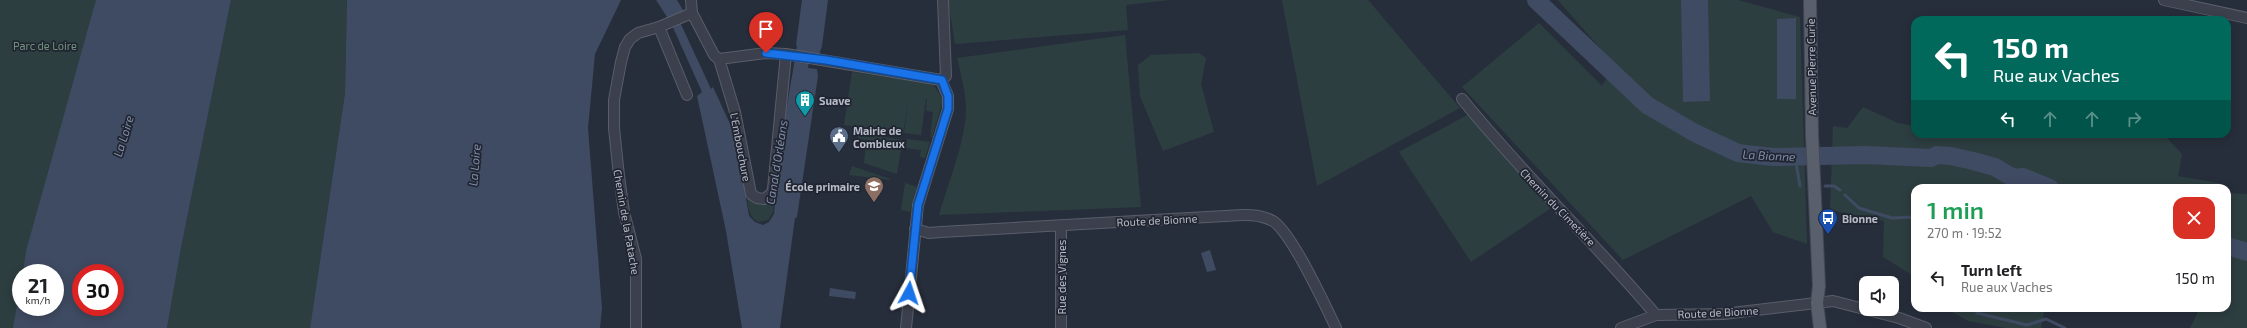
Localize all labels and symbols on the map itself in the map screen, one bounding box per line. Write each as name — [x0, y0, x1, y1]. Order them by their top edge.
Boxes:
pin — [749, 12, 783, 53]
street label: Avenue Pierre Curie — [1804, 18, 1818, 116]
park label: Parc de Loire — [13, 39, 77, 52]
building icon: Suave — [794, 89, 816, 117]
place label: Suave — [819, 94, 851, 107]
street label: L'Embouchure — [728, 111, 754, 183]
water label: La Loire — [110, 113, 136, 158]
water label: Canal d'Orléans — [762, 119, 790, 205]
place label: Mairie de Combleux — [853, 124, 906, 150]
public building icon: Mairie de Combleux — [828, 125, 850, 153]
water label: La Loire — [465, 143, 483, 187]
water label: La Bionne — [1742, 147, 1796, 163]
street label: Chemin du Cimetière — [1518, 166, 1598, 248]
street label: Chemin de la Patache — [611, 168, 643, 276]
school or university icon: École primaire — [863, 175, 885, 203]
place label: École primaire — [785, 179, 860, 193]
bus stop icon: Bionne — [1817, 207, 1839, 235]
street label: Route de Bionne — [1116, 211, 1198, 229]
place label: Bionne — [1842, 212, 1878, 225]
street label: Rue des Vignes — [1055, 239, 1068, 314]
speed limit sign: 30 — [72, 264, 124, 316]
position arrow — [888, 272, 930, 314]
street label: Route de Bionne — [1677, 303, 1759, 321]

